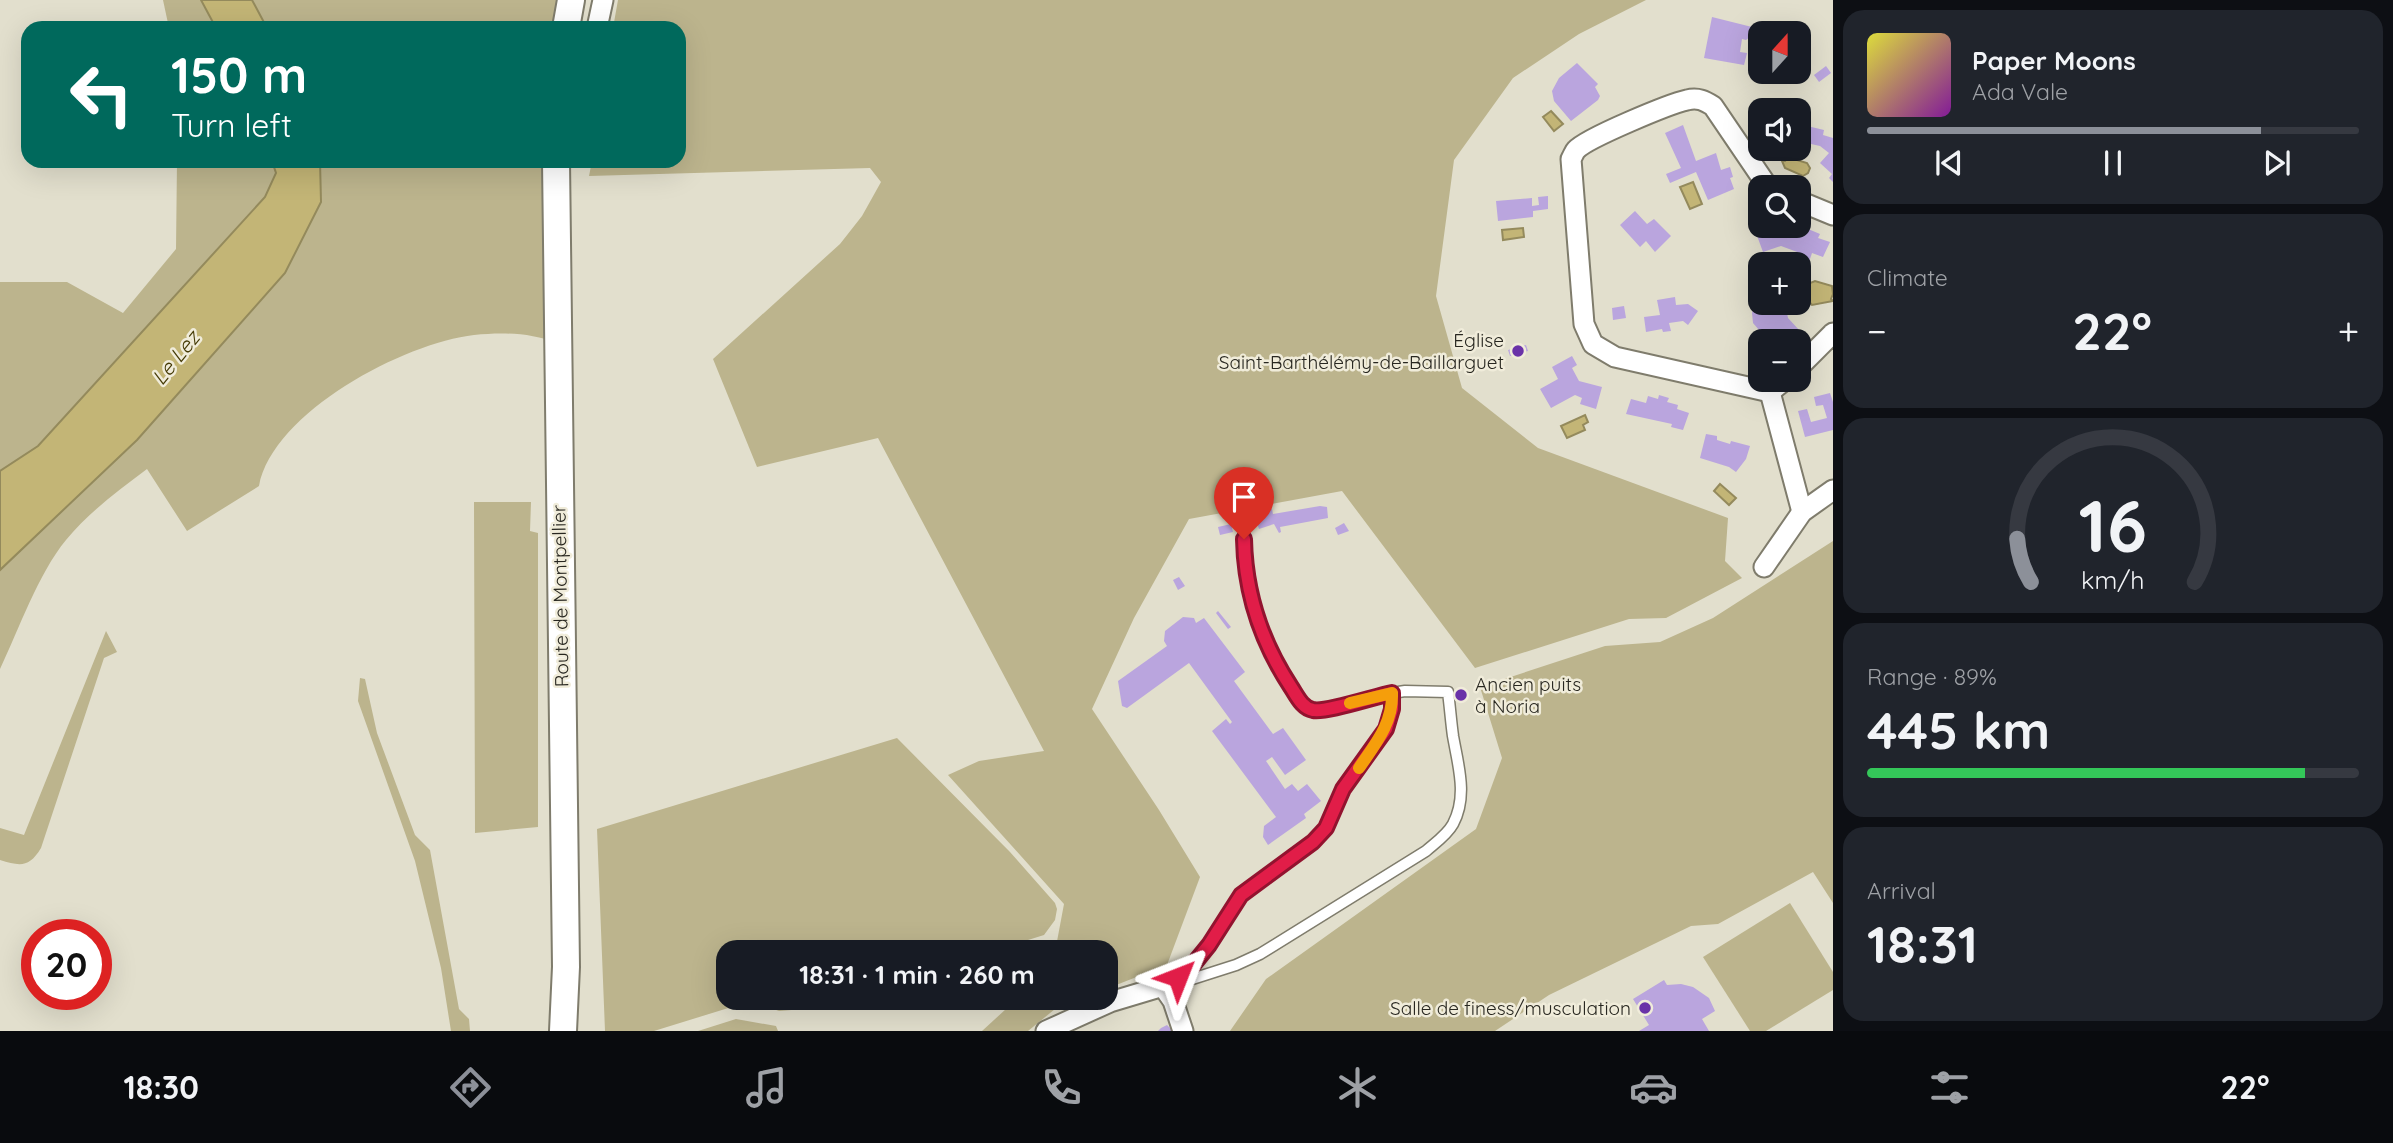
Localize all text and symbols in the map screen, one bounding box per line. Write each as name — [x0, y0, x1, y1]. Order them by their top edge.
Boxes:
north arrow — [1748, 21, 1811, 84]
map controls — [1748, 21, 1811, 392]
text: 150 m — [171, 44, 307, 105]
text: Paper Moons — [1972, 44, 2136, 77]
icon: left — [56, 49, 147, 140]
text: Ada Vale — [1972, 77, 2068, 106]
button: sound — [1748, 98, 1811, 161]
text: Turn left — [171, 105, 292, 145]
icon: previous — [1930, 144, 1968, 182]
icon: pause — [2094, 144, 2132, 182]
icon: next — [2258, 144, 2296, 182]
button: search — [1748, 175, 1811, 238]
button: + — [1748, 252, 1811, 315]
text: Climate — [1867, 263, 1948, 292]
text: 22° — [2072, 298, 2152, 363]
text: − — [1867, 307, 1887, 355]
text: + — [2338, 307, 2359, 355]
water label: Le Lez — [146, 324, 206, 390]
place label: Église Saint-Barthélémy-de-Baillarguet — [1219, 328, 1504, 374]
button: − — [1748, 329, 1811, 392]
marker: Église Saint-Barthélémy-de-Baillarguet — [1510, 343, 1526, 359]
pin — [1214, 467, 1274, 539]
icon: arrive — [1225, 478, 1263, 516]
text: 16 — [2079, 479, 2147, 570]
street label: Route de Montpellier — [546, 504, 574, 687]
text: km/h — [2081, 563, 2145, 594]
text: Range · 89% — [1867, 662, 1997, 691]
place label: Ancien puits à Noria — [1475, 672, 1581, 718]
marker: Ancien puits à Noria — [1453, 687, 1469, 703]
text: 445 km — [1867, 697, 2050, 762]
text: Arrival — [1867, 876, 1936, 905]
text: 18:31 — [1867, 911, 1978, 976]
speed limit sign: 20 — [21, 919, 112, 1010]
position arrow — [1141, 940, 1215, 1014]
text: 18:31 · 1 min · 260 m — [799, 958, 1035, 991]
place label: Salle de finess/musculation — [1390, 996, 1631, 1020]
marker: Salle de finess/musculation — [1637, 1000, 1653, 1016]
icon: directions — [446, 1063, 495, 1112]
icon: music — [742, 1063, 791, 1112]
icon: phone — [1037, 1063, 1086, 1112]
icon: climate — [1333, 1063, 1382, 1112]
icon: car — [1629, 1063, 1678, 1112]
icon: filters — [1925, 1063, 1974, 1112]
text: 18:30 — [123, 1067, 199, 1107]
text: 22° — [2221, 1067, 2270, 1107]

